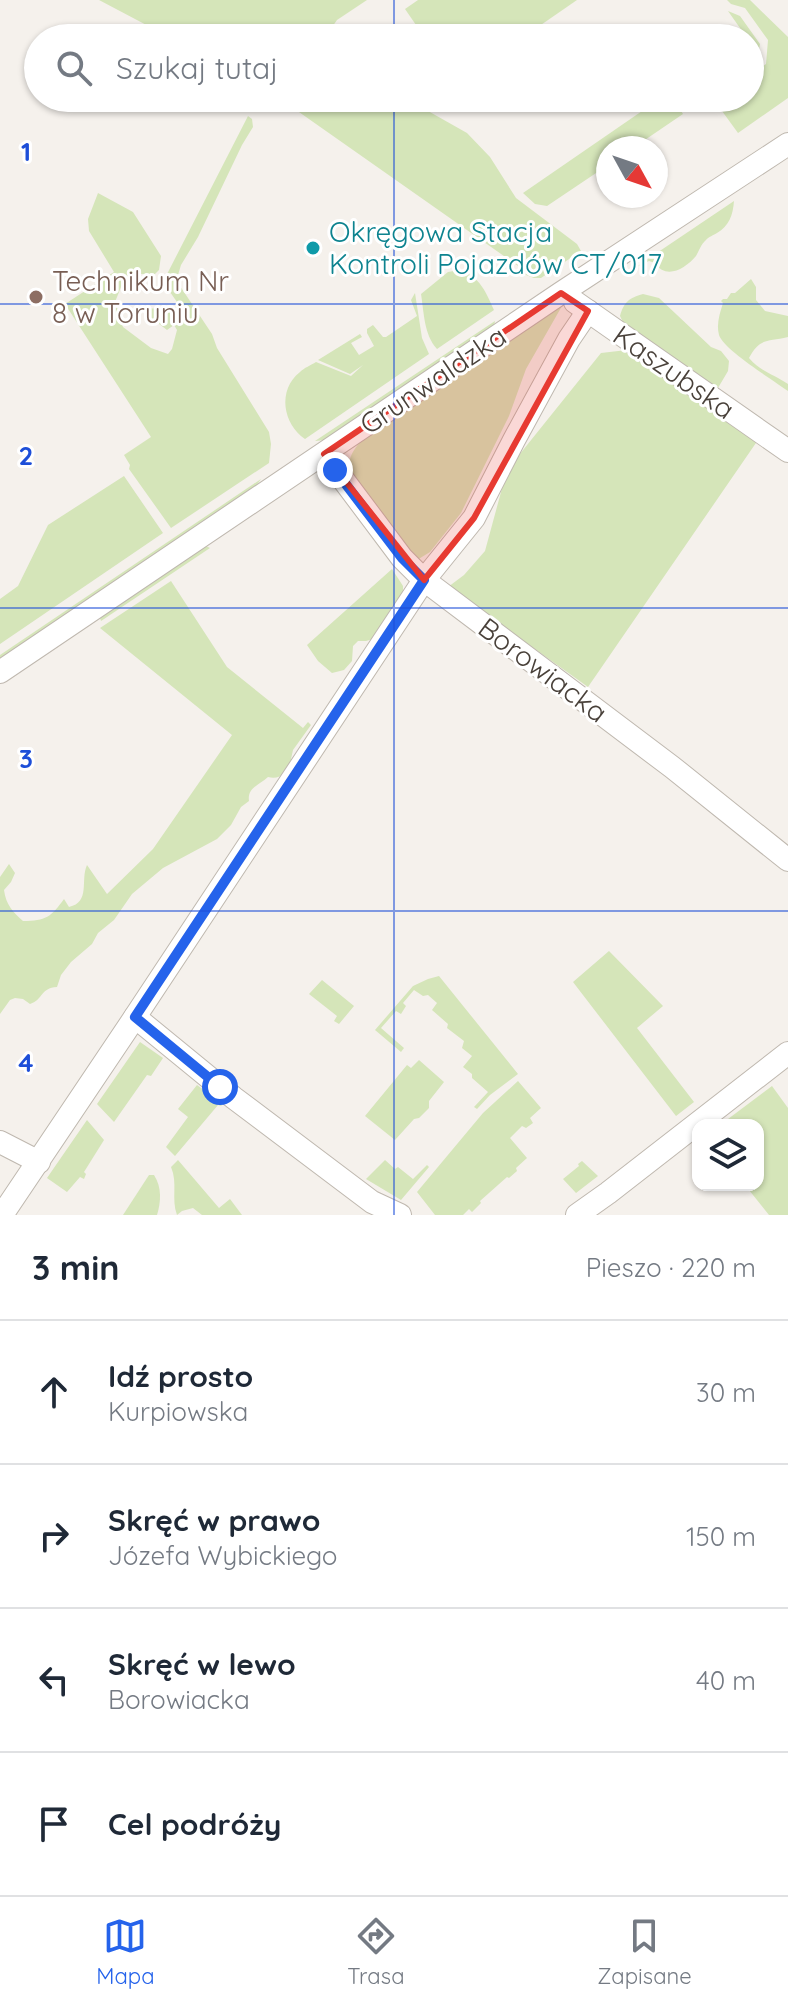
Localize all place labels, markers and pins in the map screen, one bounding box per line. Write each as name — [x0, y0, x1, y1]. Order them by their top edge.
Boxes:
place label: Okręgowa Stacja Kontroli Pojazdów CT/017 — [329, 214, 662, 281]
marker: Okręgowa Stacja Kontroli Pojazdów CT/017 — [304, 239, 322, 257]
place label: Technikum Nr 8 w Toruniu — [52, 263, 229, 330]
marker: Technikum Nr 8 w Toruniu — [27, 288, 45, 306]

